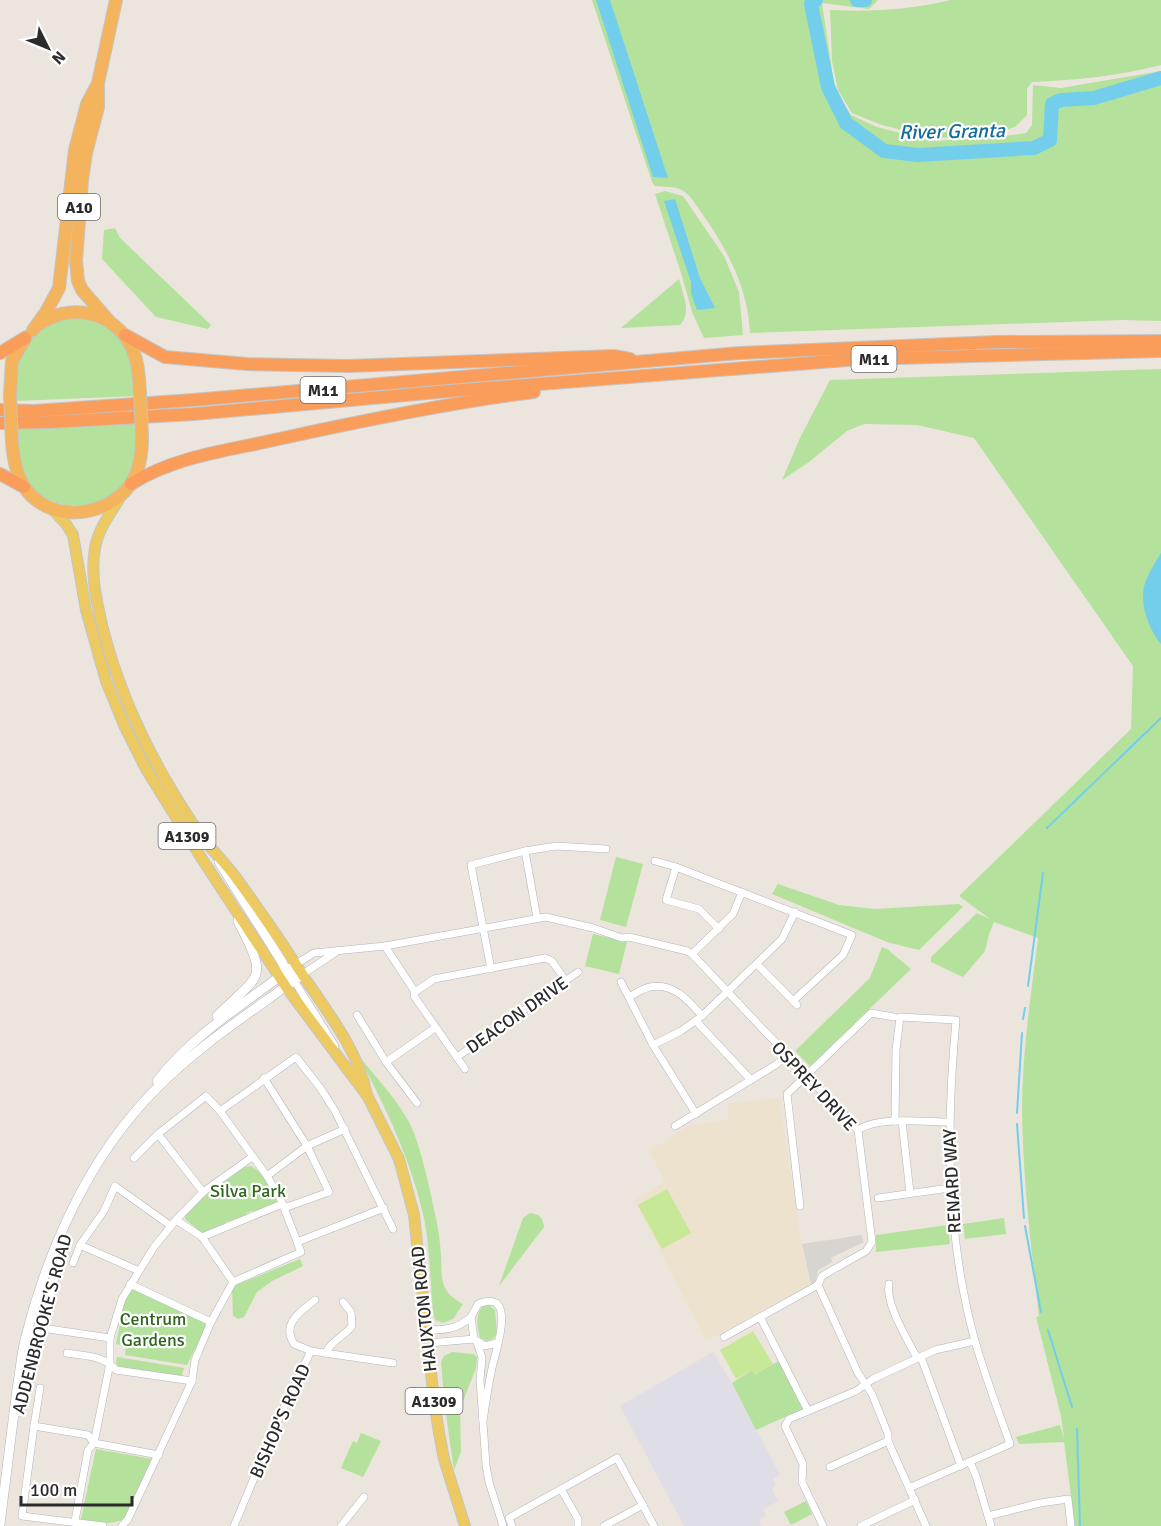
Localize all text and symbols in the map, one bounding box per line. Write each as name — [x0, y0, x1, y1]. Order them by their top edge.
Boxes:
north arrow — [18, 18, 78, 78]
text: N — [47, 47, 69, 68]
water label: River Granta — [899, 118, 1006, 145]
road number: A10 — [58, 194, 100, 220]
road number: M11 — [852, 346, 896, 372]
road number: M11 — [300, 377, 346, 403]
road number: A1309 — [158, 823, 216, 849]
street label: DEACON DRIVE — [462, 972, 572, 1058]
street label: OSPREY DRIVE — [767, 1037, 861, 1135]
street label: RENARD WAY — [938, 1128, 966, 1234]
park label: Silva Park — [210, 1180, 286, 1202]
street label: ADDENBROOKE'S ROAD — [7, 1232, 77, 1416]
street label: HAUXTON ROAD — [406, 1245, 442, 1373]
park label: Centrum Gardens — [120, 1308, 186, 1351]
street label: BISHOP'S ROAD — [245, 1360, 315, 1482]
road number: A1309 — [406, 1388, 462, 1414]
scale bar — [21, 1469, 132, 1507]
text: 100 m — [30, 1479, 77, 1501]

